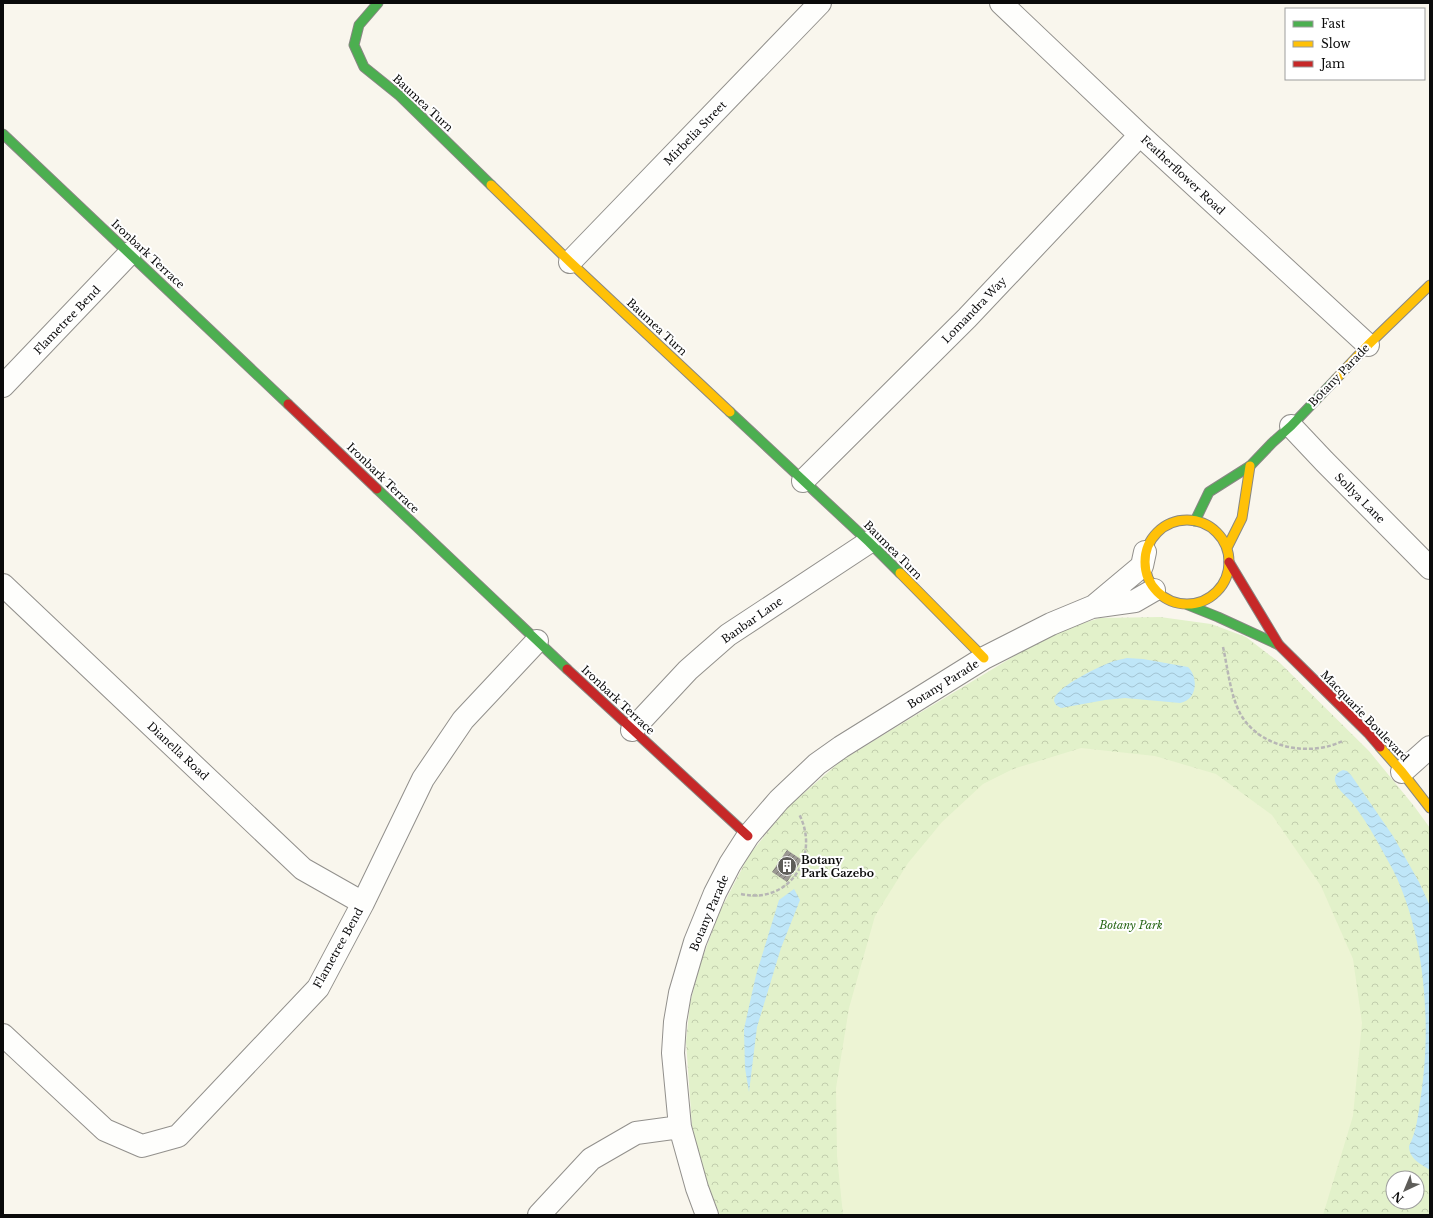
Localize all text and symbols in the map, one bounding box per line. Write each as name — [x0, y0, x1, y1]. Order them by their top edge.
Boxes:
legend — [1285, 8, 1425, 80]
text: Fast — [1321, 16, 1346, 31]
text: Slow — [1321, 36, 1351, 51]
text: Jam — [1319, 56, 1345, 71]
street label: Baumea Turn — [390, 72, 456, 135]
street label: Mirbelia Street — [661, 97, 730, 168]
street label: Featherflower Road — [1138, 132, 1228, 218]
street label: Ironbark Terrace — [108, 216, 188, 292]
street label: Lomandra Way — [939, 274, 1009, 346]
street label: Flametree Bend — [31, 282, 104, 357]
street label: Baumea Turn — [624, 296, 690, 359]
street label: Botany Parade — [1306, 341, 1372, 409]
street label: Ironbark Terrace — [344, 440, 422, 516]
street label: Sollya Lane — [1332, 470, 1388, 526]
street label: Baumea Turn — [861, 518, 926, 583]
street label: Banbar Lane — [719, 594, 785, 646]
street label: Botany Parade — [905, 656, 981, 712]
street label: Ironbark Terrace — [578, 662, 658, 738]
street label: Macquarie Boulevard — [1318, 668, 1412, 765]
street label: Dianella Road — [144, 719, 212, 783]
place label: Botany Park Gazebo — [801, 853, 874, 880]
building icon: Botany Park Gazebo — [776, 855, 798, 877]
street label: Botany Parade — [687, 873, 731, 953]
street label: Flametree Bend — [310, 905, 366, 991]
park label: Botany Park — [1098, 918, 1163, 932]
north arrow — [1385, 1170, 1425, 1210]
text: N — [1389, 1188, 1407, 1206]

